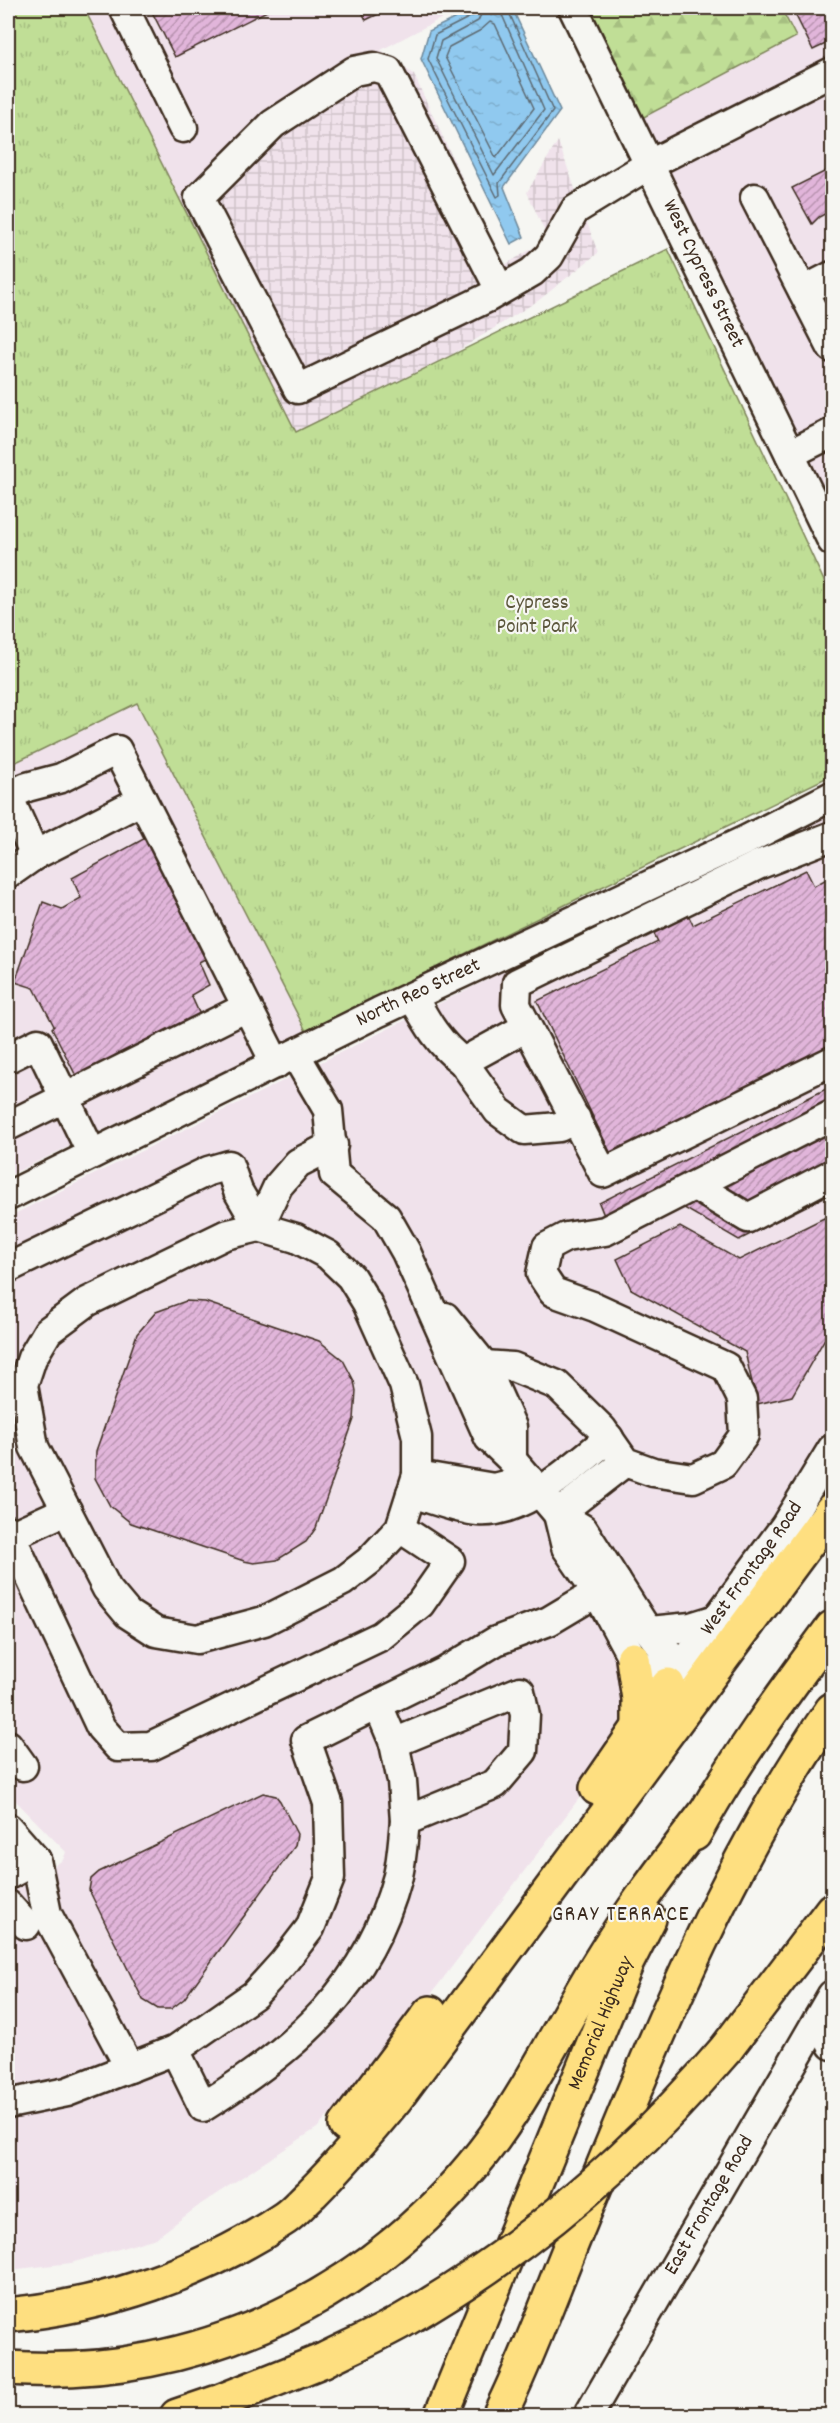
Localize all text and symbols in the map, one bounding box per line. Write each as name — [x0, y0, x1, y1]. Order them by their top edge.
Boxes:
street label: West Cypress Street — [653, 195, 751, 354]
park label: Cypress Point Park — [497, 589, 577, 643]
street label: North Reo Street — [351, 951, 486, 1036]
street label: West Frontage Road — [694, 1496, 811, 1642]
district label: GRAY TERRACE — [552, 1900, 690, 1931]
street label: Memorial Highway — [561, 1951, 643, 2095]
street label: East Frontage Road — [657, 2130, 762, 2281]

